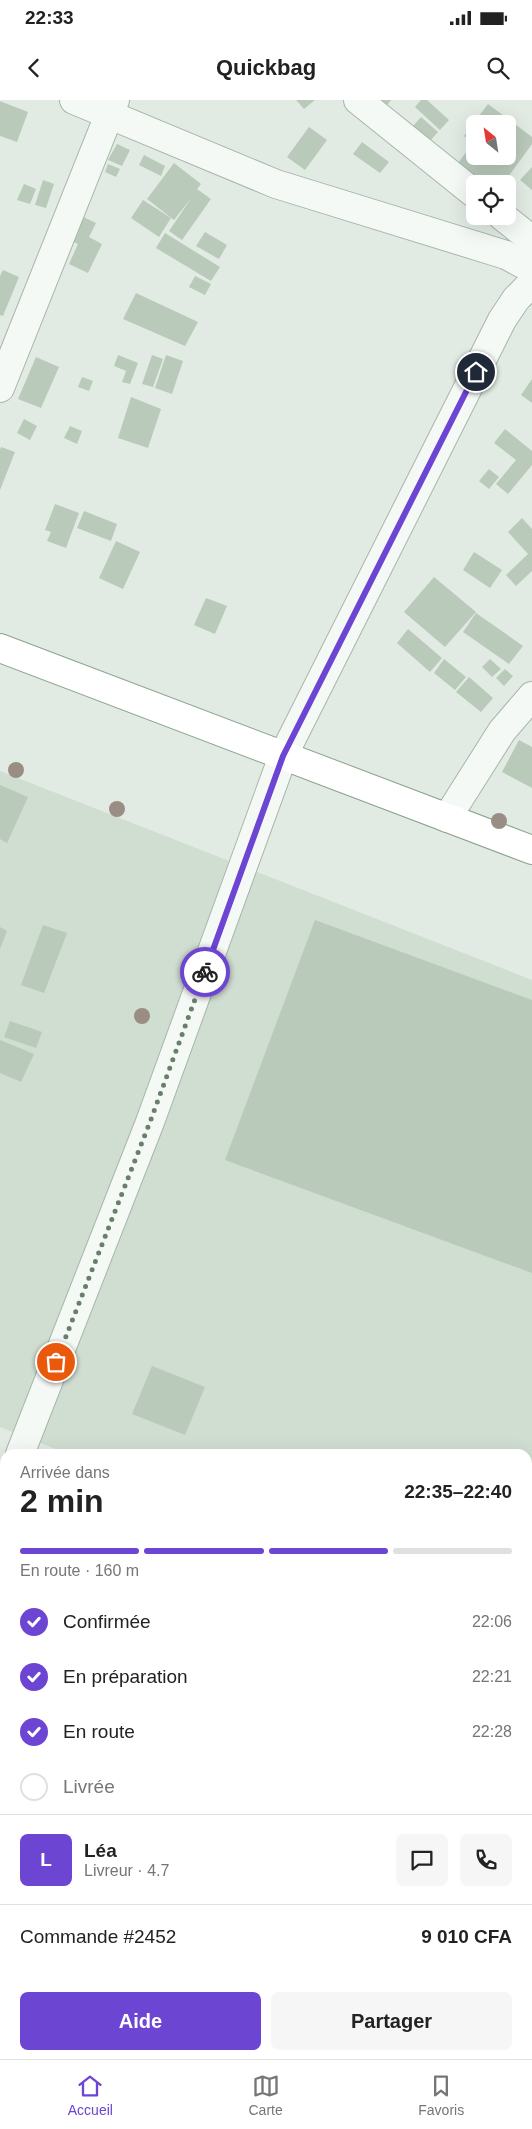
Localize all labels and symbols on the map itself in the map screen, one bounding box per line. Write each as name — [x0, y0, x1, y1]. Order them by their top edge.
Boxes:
north arrow — [466, 115, 516, 165]
pin — [455, 351, 497, 393]
courier — [180, 947, 230, 997]
pin — [35, 1341, 77, 1383]

